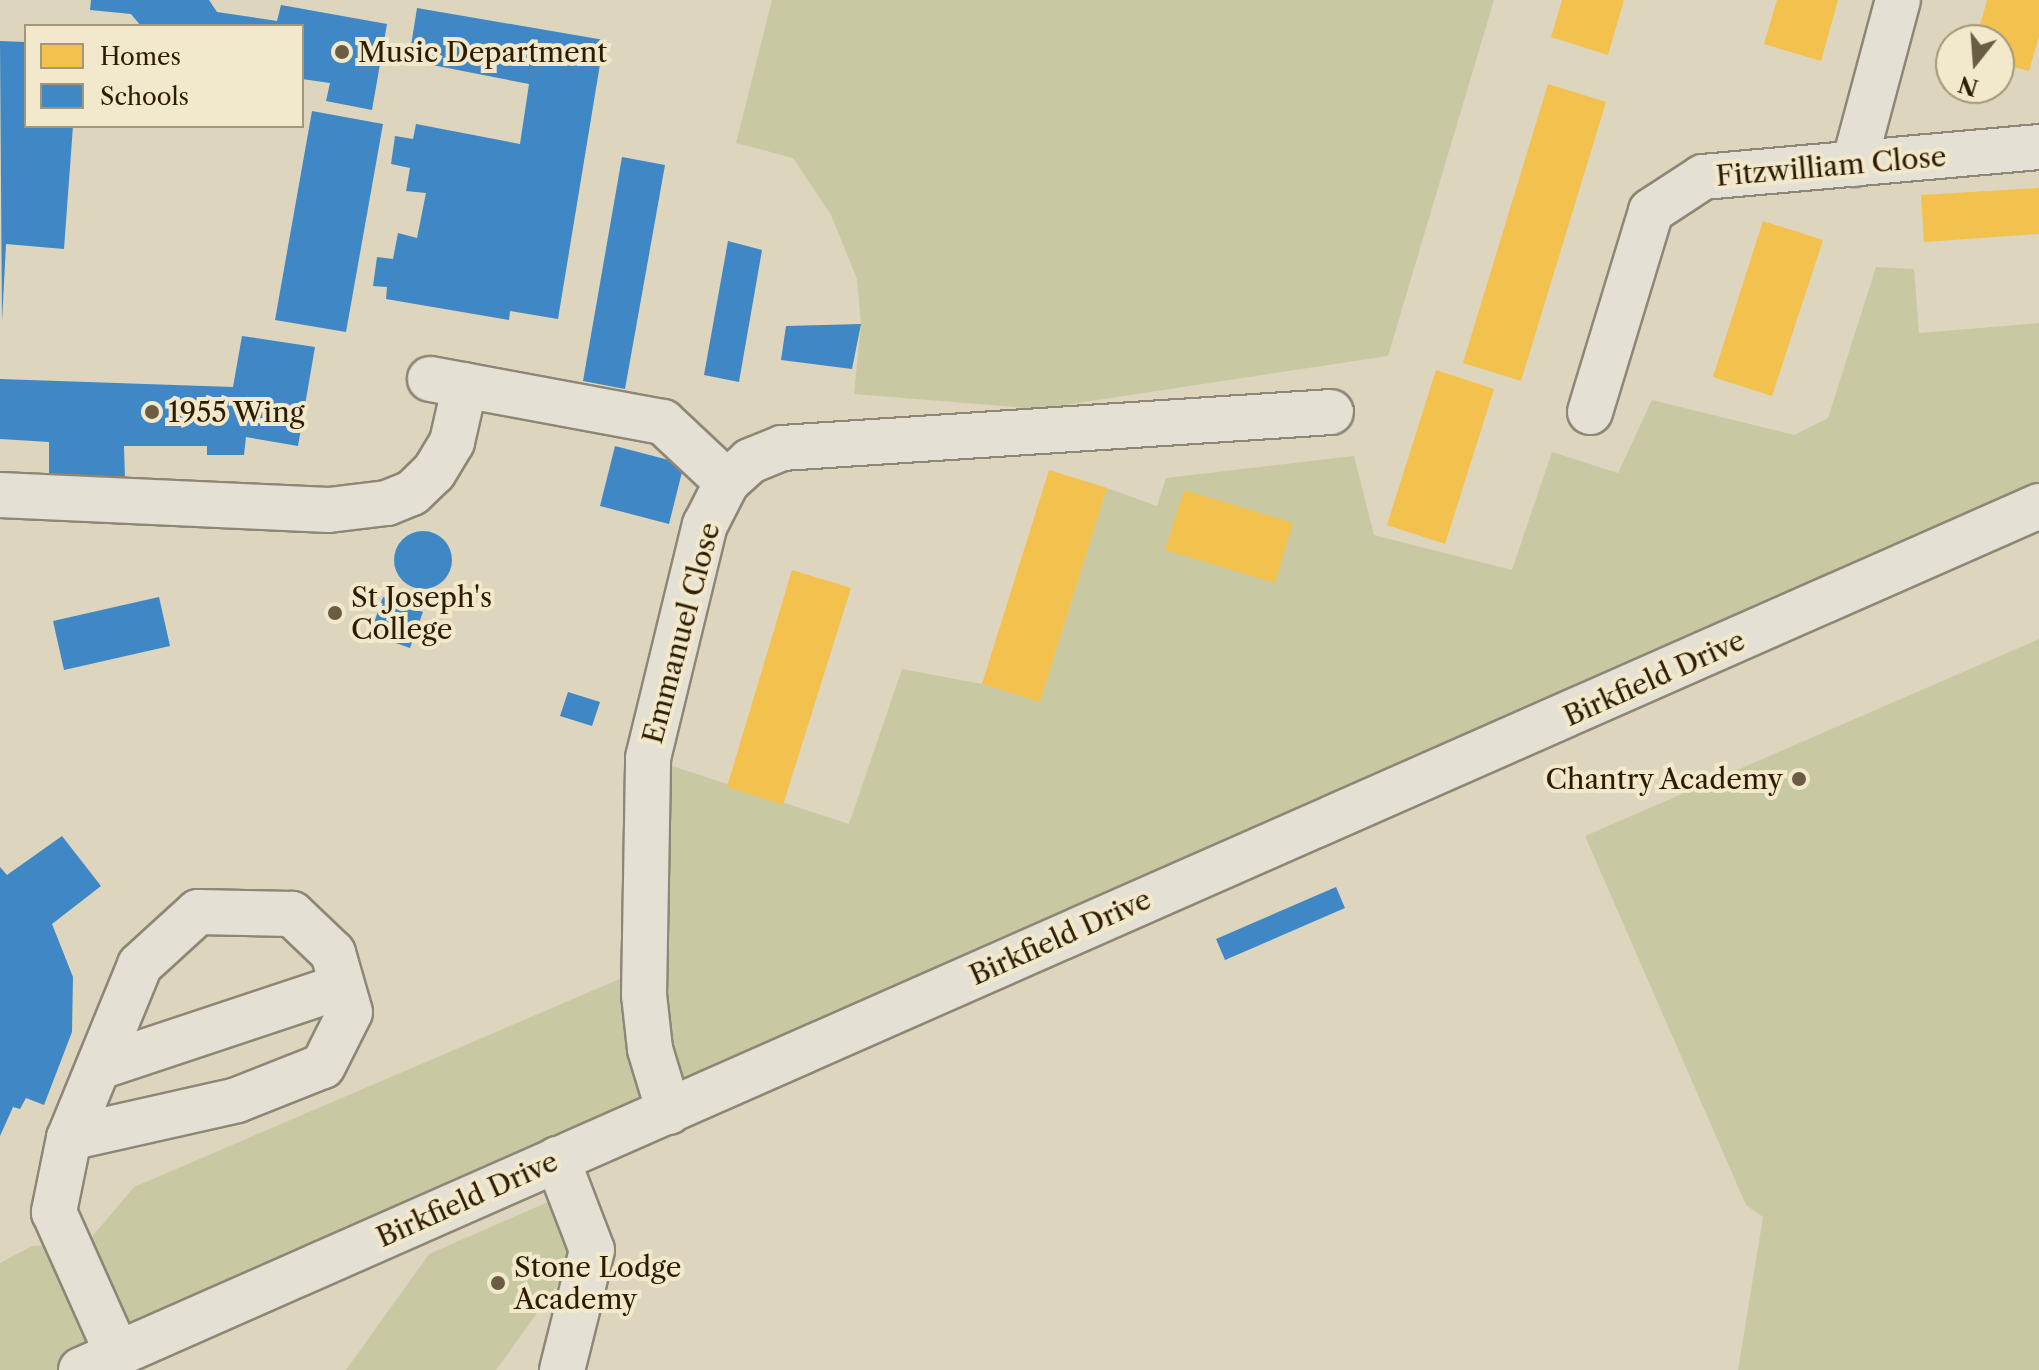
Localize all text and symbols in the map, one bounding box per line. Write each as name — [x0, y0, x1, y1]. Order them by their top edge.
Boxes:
legend — [24, 24, 304, 128]
north arrow — [1935, 24, 2015, 104]
place label: Music Department — [358, 35, 607, 69]
text: Homes — [100, 42, 181, 71]
marker: Music Department — [333, 43, 351, 61]
text: N — [1955, 70, 1982, 101]
text: Schools — [100, 82, 189, 111]
street label: Fitzwilliam Close — [1714, 139, 1948, 193]
place label: 1955 Wing — [168, 395, 306, 429]
marker: 1955 Wing — [143, 403, 161, 421]
street label: Emmanuel Close — [635, 519, 727, 747]
place label: St Joseph's College — [351, 580, 492, 646]
marker: St Joseph's College — [326, 604, 344, 622]
street label: Birkfield Drive — [1558, 623, 1750, 733]
place label: Chantry Academy — [1543, 762, 1783, 796]
marker: Chantry Academy — [1790, 770, 1808, 788]
street label: Birkfield Drive — [964, 882, 1156, 992]
street label: Birkfield Drive — [371, 1144, 563, 1254]
place label: Stone Lodge Academy — [514, 1250, 681, 1316]
marker: Stone Lodge Academy — [489, 1274, 507, 1292]

